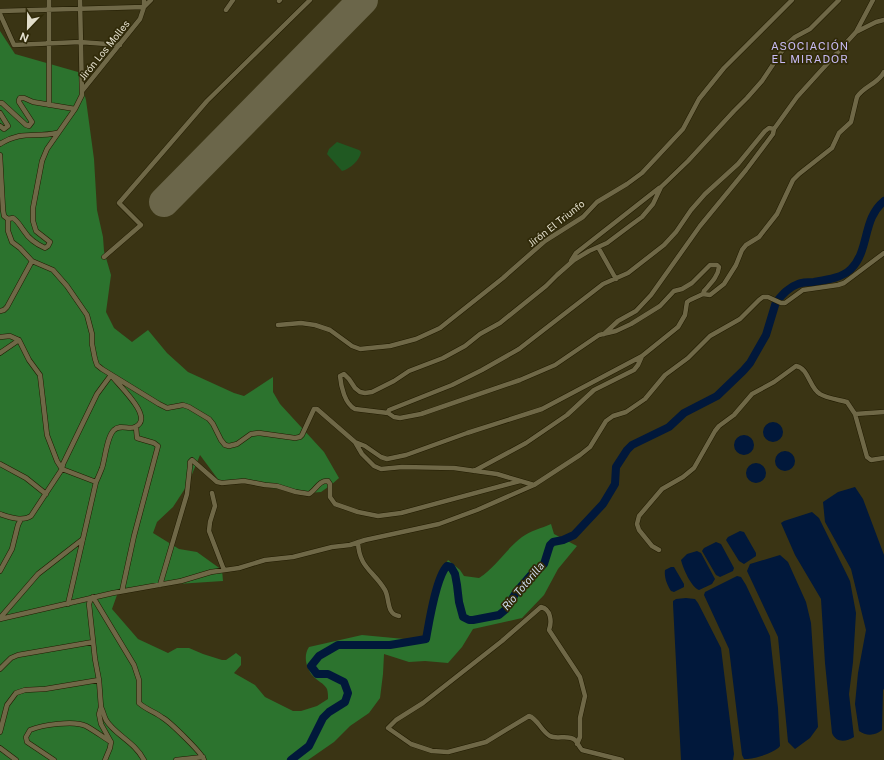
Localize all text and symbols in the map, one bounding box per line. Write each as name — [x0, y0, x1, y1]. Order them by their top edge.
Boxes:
north arrow — [8, 8, 48, 48]
street label: Jirón Los Molles — [76, 18, 132, 82]
text: N — [18, 30, 30, 44]
district label: ASOCIACIÓN EL MIRADOR — [771, 39, 849, 65]
street label: Jirón El Triunfo — [525, 197, 587, 249]
water label: Rio Totorilla — [500, 560, 547, 612]

